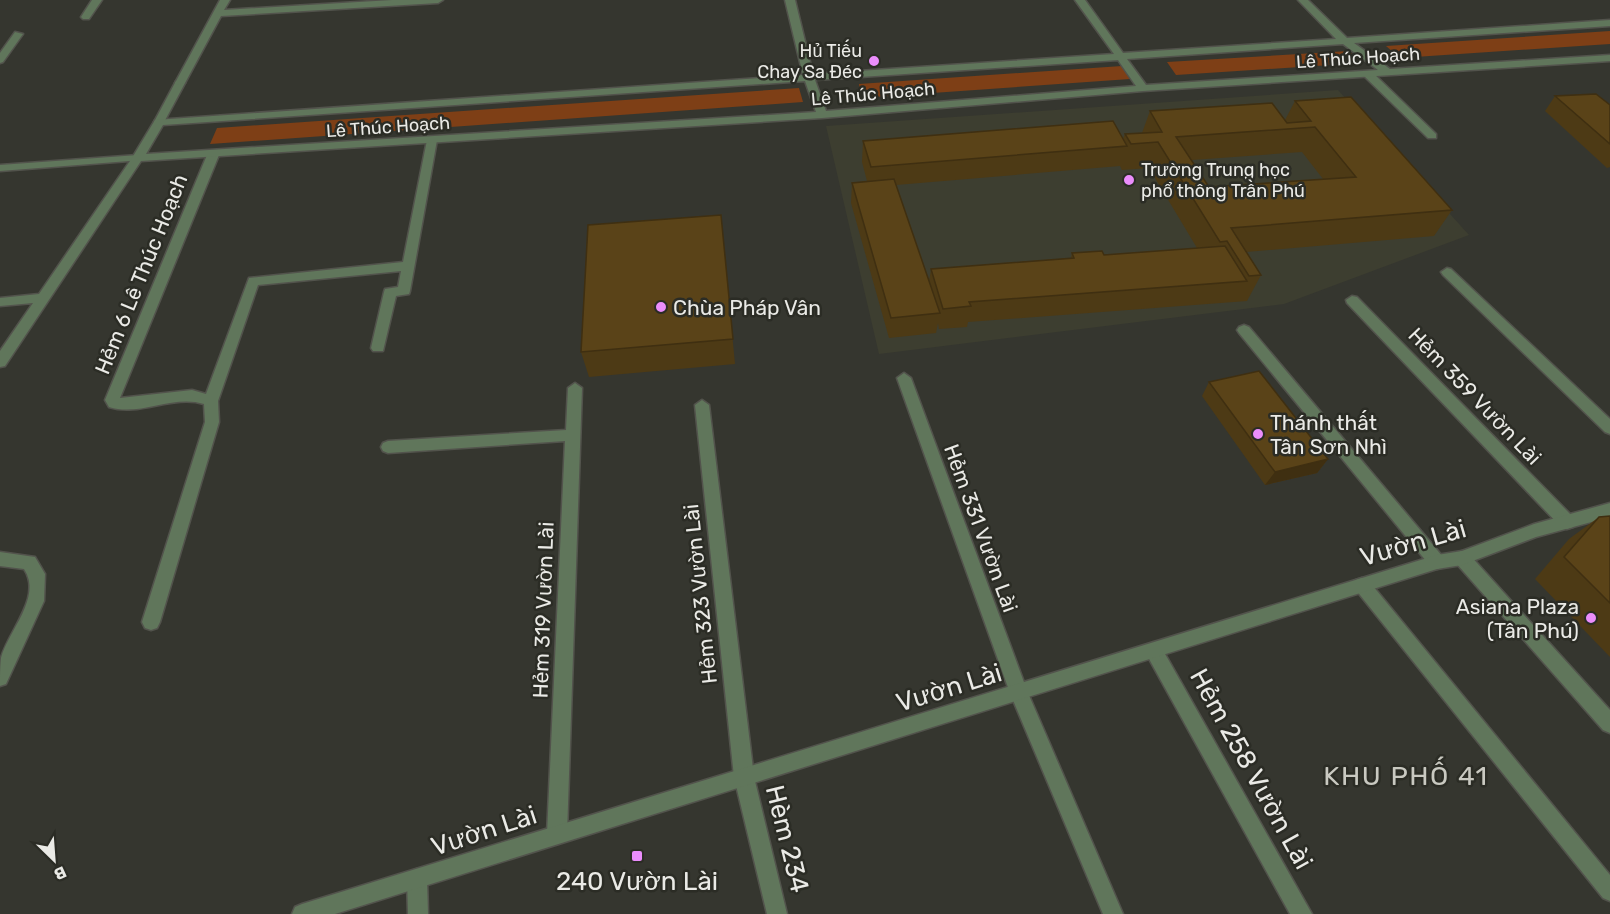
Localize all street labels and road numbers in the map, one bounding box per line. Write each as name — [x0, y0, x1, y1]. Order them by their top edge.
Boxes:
street label: Lê Thúc Hoạch — [1295, 43, 1421, 73]
street label: Lê Thúc Hoạch — [810, 78, 936, 110]
street label: Lê Thúc Hoạch — [325, 112, 451, 142]
street label: Hẻm 6 Lê Thúc Hoạch — [89, 170, 193, 378]
street label: Hẻm 359 Vườn Lài — [1403, 322, 1547, 470]
street label: Hẻm 331 Vườn Lài — [939, 441, 1023, 615]
street label: Hẻm 323 Vườn Lài — [678, 503, 722, 685]
street label: Vườn Lài — [1356, 513, 1470, 573]
street label: Hẻm 319 Vườn Lài — [527, 521, 559, 699]
street label: Vườn Lài — [892, 657, 1006, 719]
street label: Hẻm 258 Vườn Lài — [1183, 663, 1319, 875]
street label: Hèm 234 — [759, 782, 815, 896]
street label: Vườn Lài — [427, 799, 541, 863]

